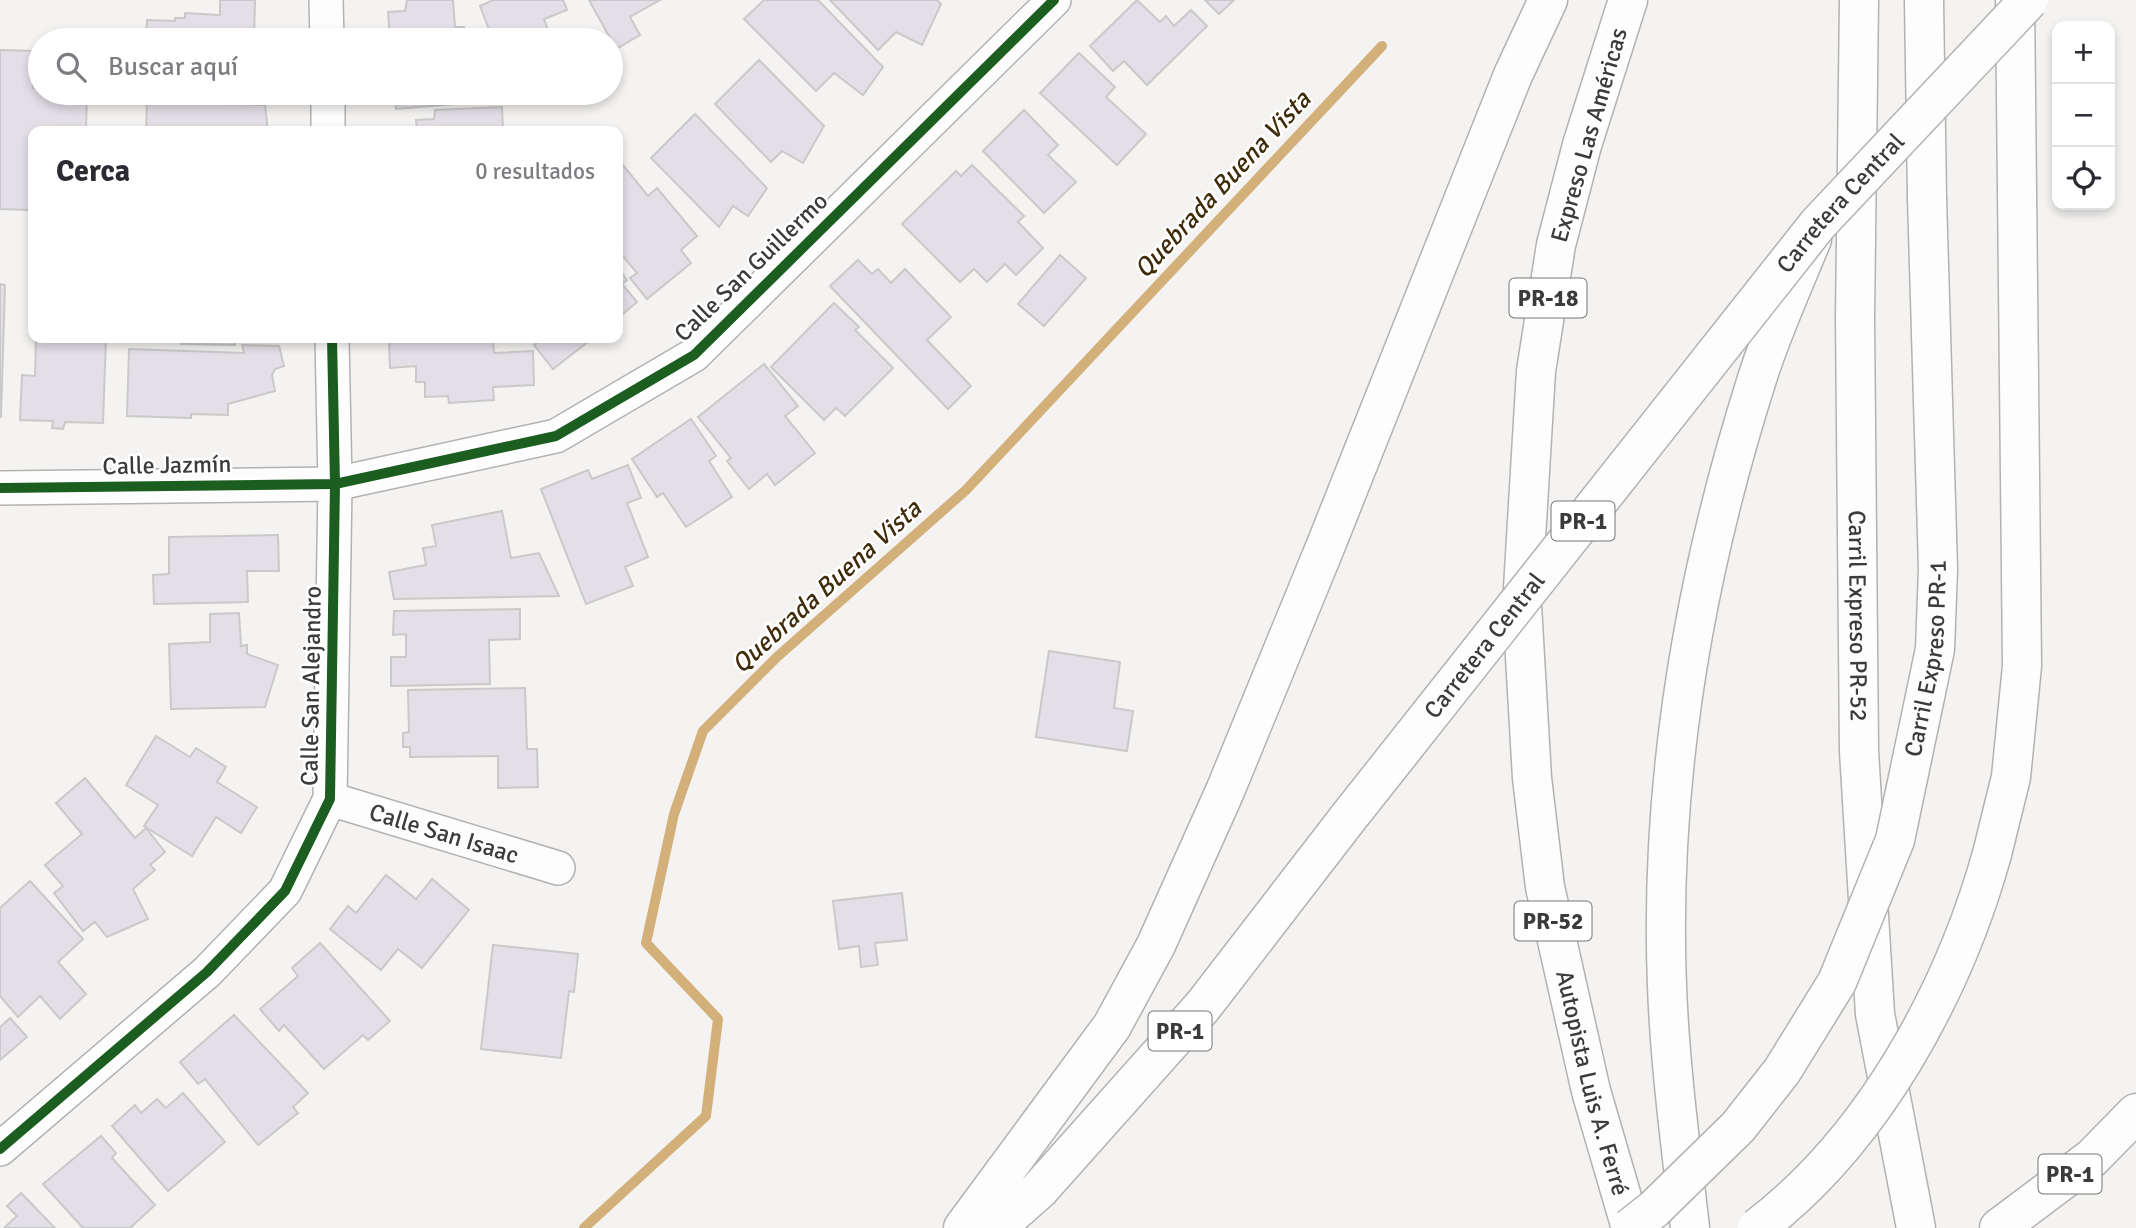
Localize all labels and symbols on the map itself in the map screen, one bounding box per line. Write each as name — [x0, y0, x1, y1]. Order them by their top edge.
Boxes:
street label: Expreso Las Américas — [1544, 24, 1634, 246]
water label: Quebrada Buena Vista — [1128, 84, 1318, 285]
street label: Carretera Central — [1770, 127, 1911, 279]
street label: Calle San Guillermo — [668, 186, 834, 348]
road number: PR-18 — [1510, 278, 1586, 318]
street label: Calle Jazmín — [102, 449, 232, 481]
water label: Quebrada Buena Vista — [725, 492, 929, 680]
road number: PR-1 — [1552, 502, 1614, 540]
street label: Carril Expreso PR-52 — [1842, 510, 1874, 722]
street label: Carril Expreso PR-1 — [1898, 560, 1953, 759]
street label: Carretera Central — [1418, 566, 1551, 725]
street label: Calle San Alejandro — [294, 586, 328, 786]
street label: Calle San Isaac — [366, 797, 522, 870]
road number: PR-52 — [1514, 902, 1592, 940]
street label: Autopista Luis A. Ferré — [1549, 967, 1636, 1199]
road number: PR-1 — [1148, 1012, 1212, 1050]
road number: PR-1 — [2038, 1154, 2102, 1194]

